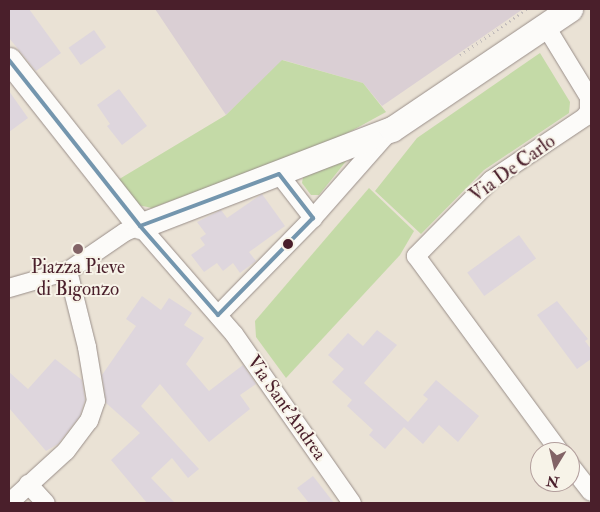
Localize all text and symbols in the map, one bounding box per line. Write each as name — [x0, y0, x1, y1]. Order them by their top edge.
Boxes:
street label: Via De Carlo — [466, 130, 560, 208]
unlabelled marker — [283, 239, 293, 249]
marker: Piazza Pieve di Bigonzo — [72, 243, 84, 255]
place label: Piazza Pieve di Bigonzo — [31, 257, 125, 301]
street label: Via Sant'Andrea — [242, 351, 330, 465]
north arrow — [530, 442, 580, 492]
text: N — [545, 472, 560, 491]

